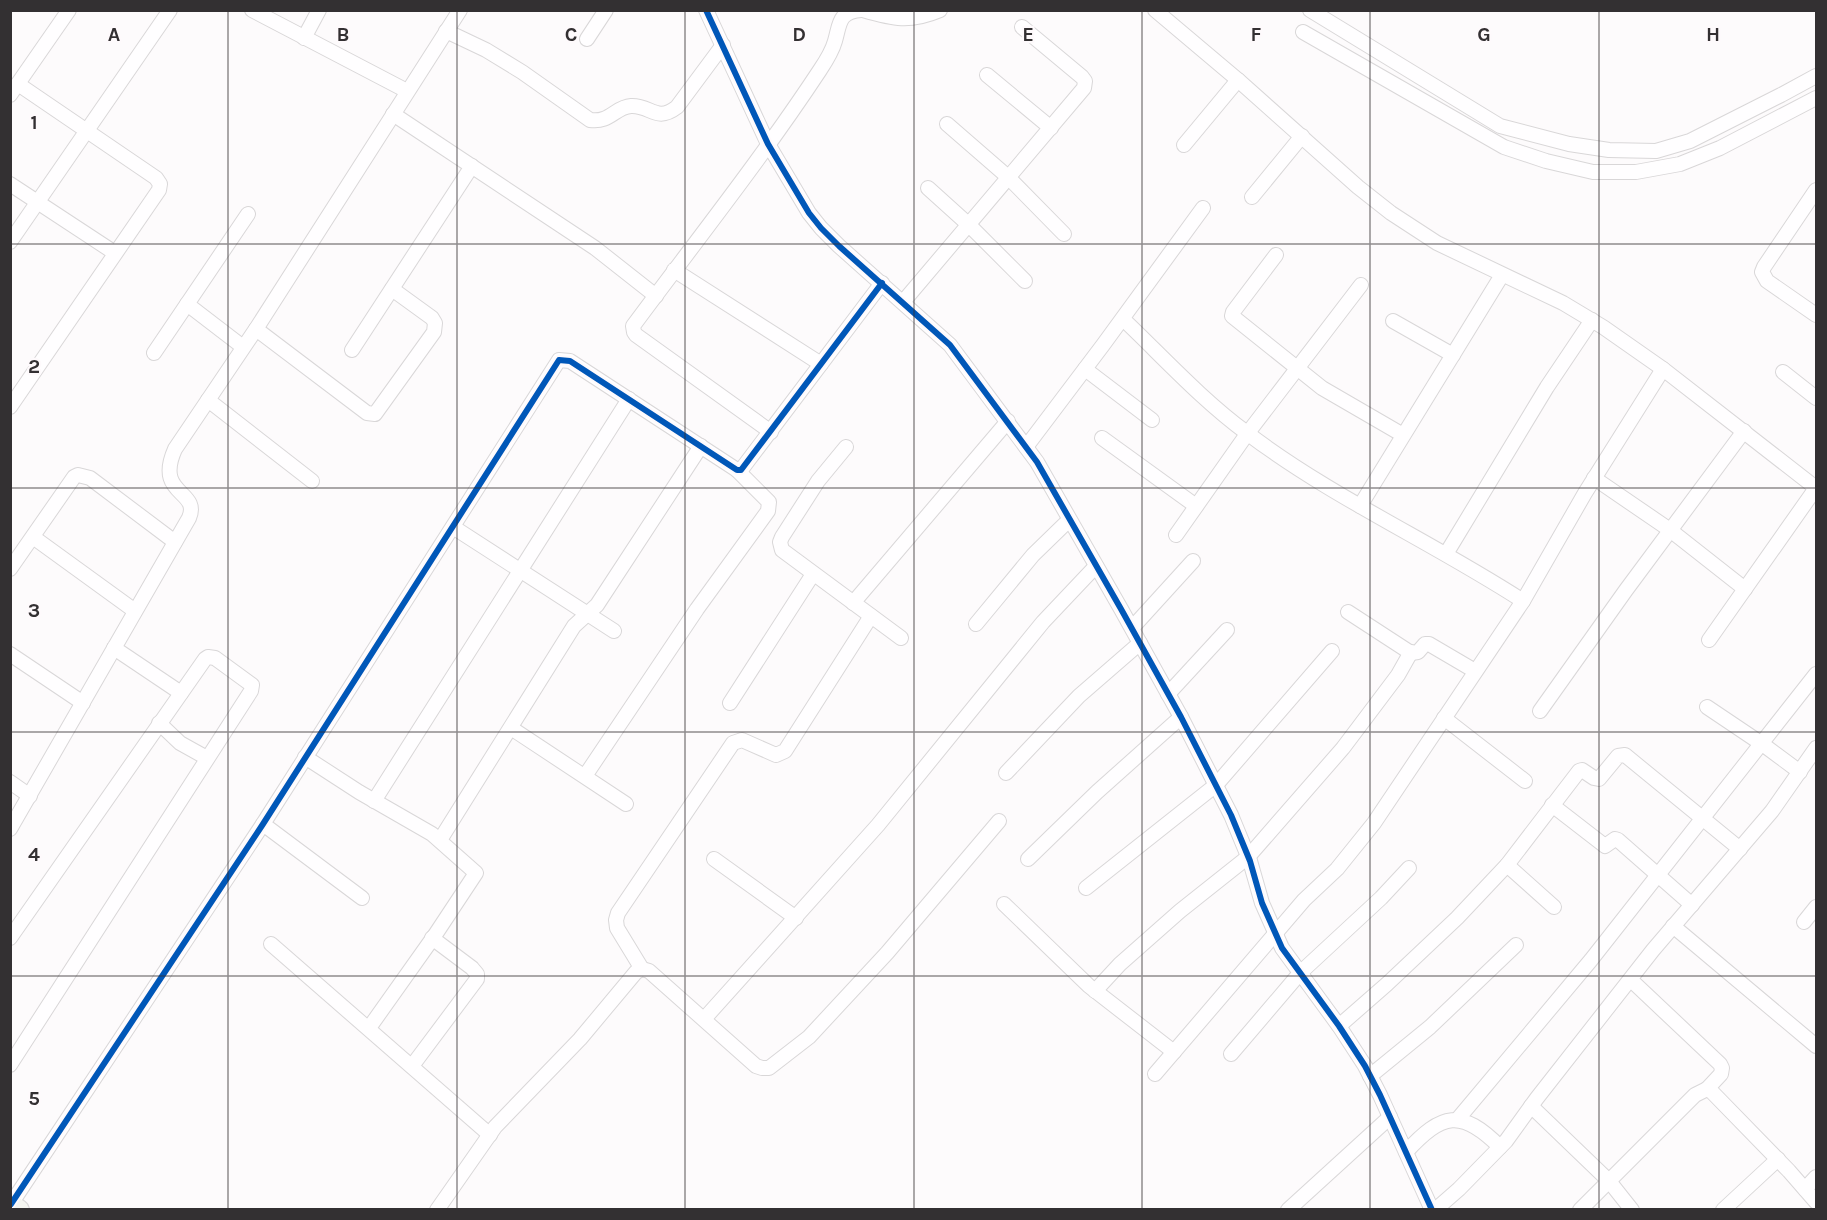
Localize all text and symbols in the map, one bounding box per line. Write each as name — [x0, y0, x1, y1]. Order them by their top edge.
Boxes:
text: A — [108, 23, 121, 46]
text: B — [337, 23, 349, 46]
text: C — [565, 23, 577, 46]
text: D — [792, 23, 806, 46]
text: E — [1022, 23, 1034, 46]
text: F — [1251, 23, 1262, 46]
text: G — [1477, 23, 1491, 46]
text: H — [1706, 23, 1720, 46]
text: 1 — [30, 111, 38, 134]
text: 2 — [28, 355, 40, 378]
text: 3 — [28, 599, 40, 622]
text: 4 — [28, 843, 40, 866]
text: 5 — [28, 1087, 40, 1110]

